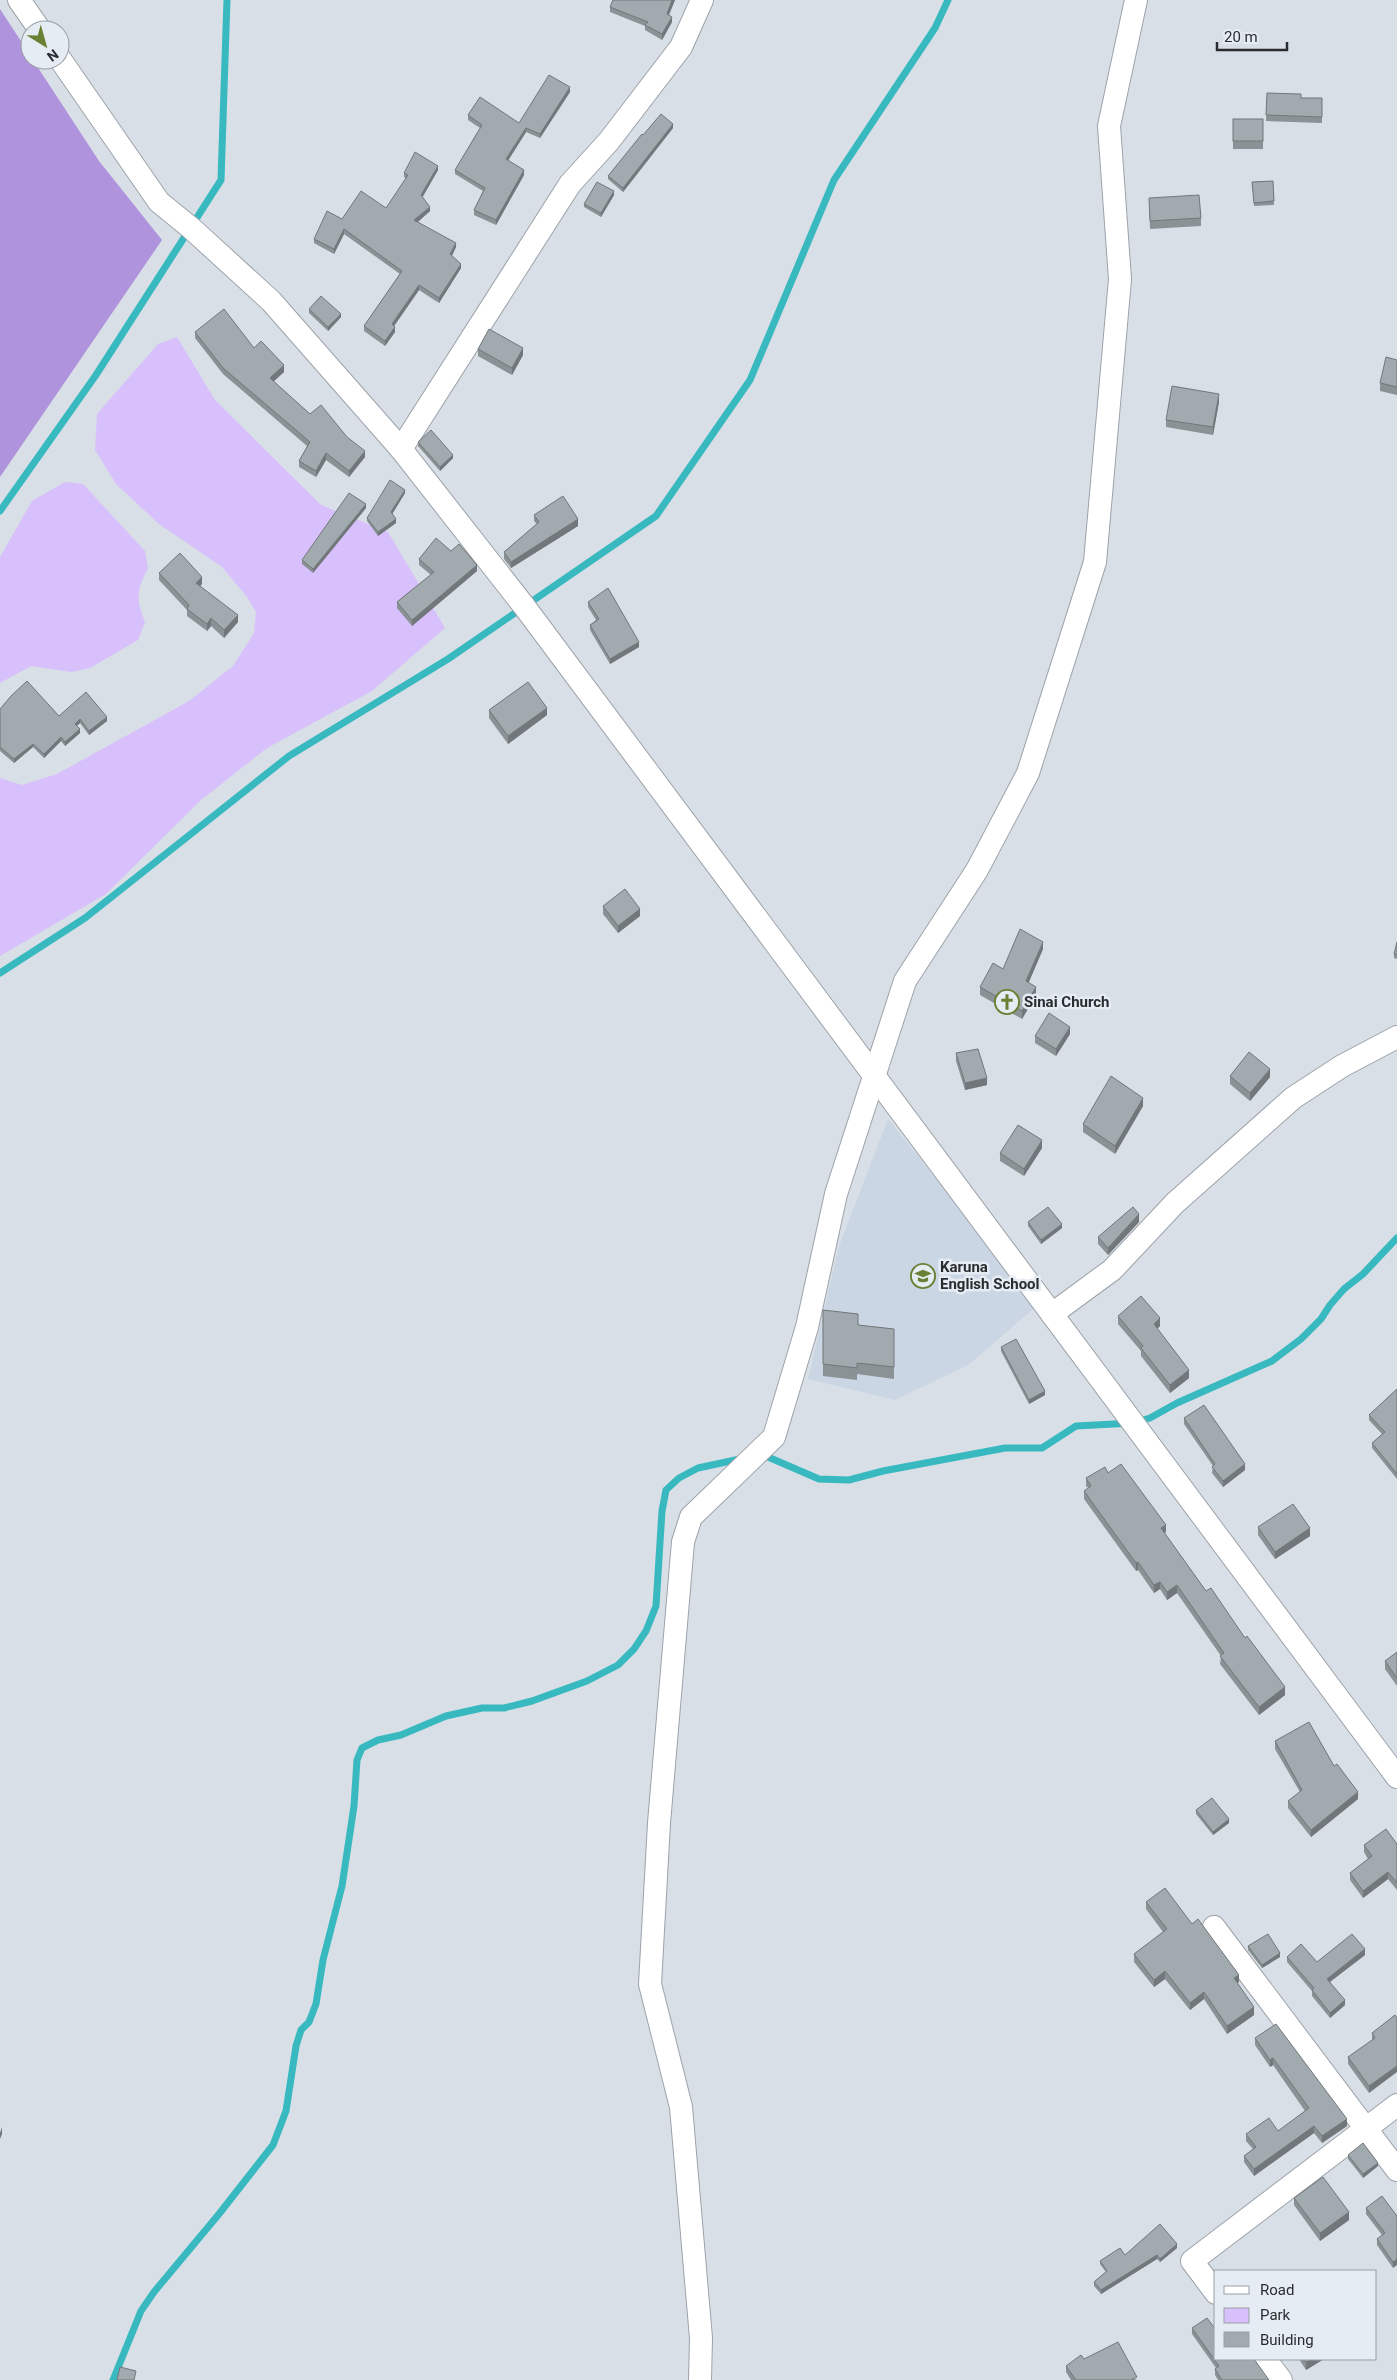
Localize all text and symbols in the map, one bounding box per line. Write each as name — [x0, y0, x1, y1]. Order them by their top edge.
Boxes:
north arrow — [20, 20, 70, 70]
scale bar — [1217, 20, 1287, 52]
text: 20 m — [1224, 28, 1258, 46]
text: N — [44, 46, 62, 65]
church icon: Sinai Church — [994, 989, 1020, 1015]
place label: Sinai Church — [1024, 993, 1110, 1011]
place label: Karuna English School — [940, 1258, 1040, 1293]
school or university icon: Karuna English School — [910, 1263, 936, 1289]
legend — [1214, 2270, 1377, 2360]
text: Road — [1260, 2281, 1294, 2299]
text: Park — [1260, 2306, 1291, 2324]
text: Building — [1260, 2331, 1314, 2349]

